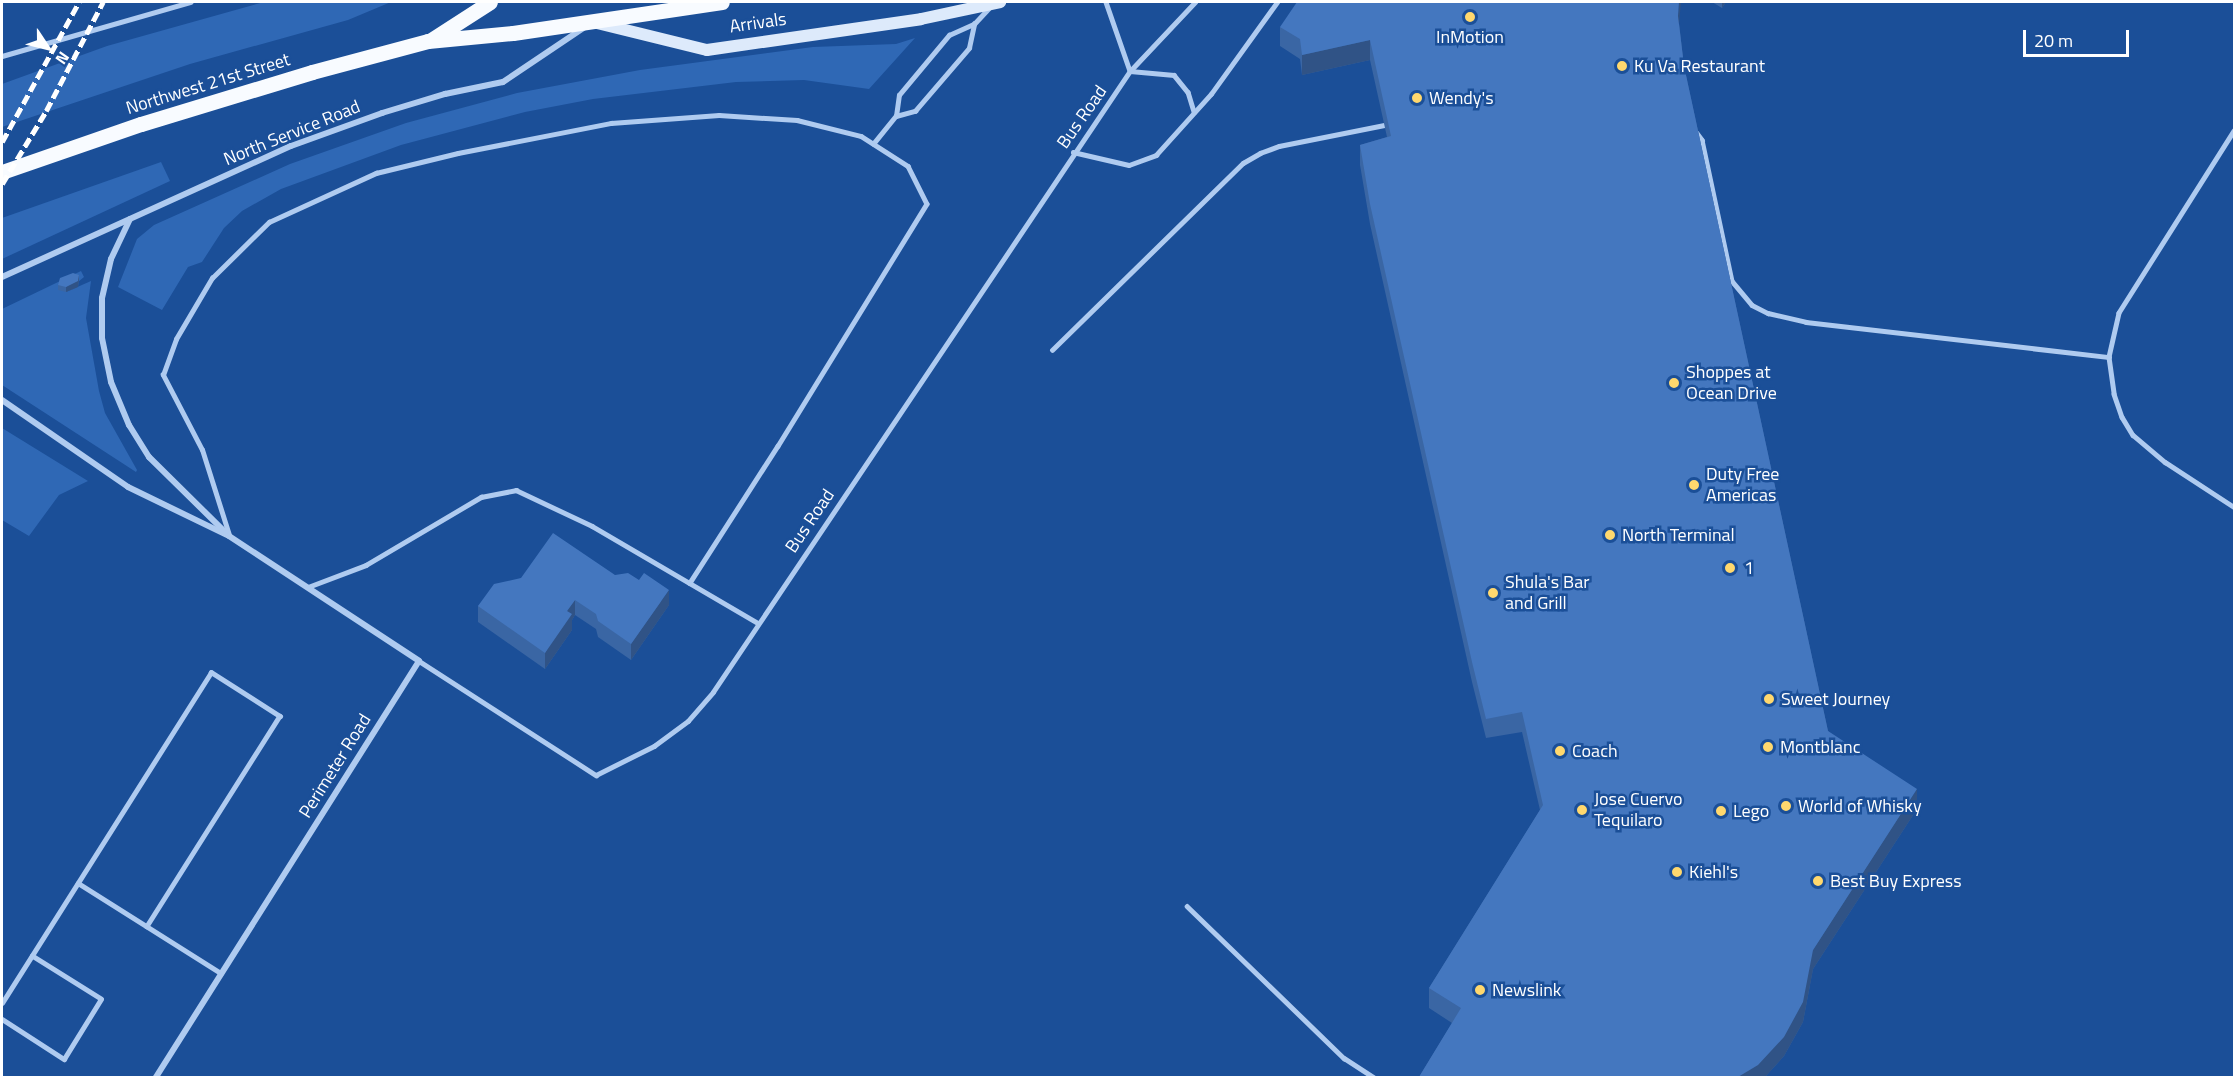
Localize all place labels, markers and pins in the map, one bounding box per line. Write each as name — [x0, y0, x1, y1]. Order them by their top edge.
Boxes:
marker: InMotion — [1463, 10, 1477, 24]
place label: InMotion — [1436, 26, 1504, 48]
place label: Ku Va Restaurant — [1634, 55, 1765, 77]
marker: Ku Va Restaurant — [1615, 59, 1629, 73]
place label: Wendy's — [1429, 87, 1494, 109]
marker: Wendy's — [1410, 91, 1424, 105]
place label: Shoppes at Ocean Drive — [1686, 362, 1777, 404]
marker: Shoppes at Ocean Drive — [1667, 376, 1681, 390]
place label: Duty Free Americas — [1706, 464, 1779, 506]
marker: Duty Free Americas — [1687, 478, 1701, 492]
place label: North Terminal — [1622, 524, 1735, 546]
marker: North Terminal — [1603, 528, 1617, 542]
place label: 1 — [1744, 557, 1754, 579]
marker: 1 — [1721, 559, 1739, 577]
place label: Shula's Bar and Grill — [1505, 572, 1589, 614]
marker: Shula's Bar and Grill — [1486, 586, 1500, 600]
place label: Sweet Journey — [1781, 688, 1890, 710]
marker: Sweet Journey — [1762, 692, 1776, 706]
place label: Montblanc — [1780, 736, 1861, 758]
place label: Coach — [1572, 740, 1618, 762]
marker: Montblanc — [1761, 740, 1775, 754]
marker: Coach — [1553, 744, 1567, 758]
place label: Jose Cuervo Tequilaro — [1594, 789, 1683, 832]
place label: World of Whisky — [1798, 795, 1922, 817]
marker: World of Whisky — [1779, 799, 1793, 813]
place label: Lego — [1733, 800, 1769, 822]
marker: Jose Cuervo Tequilaro — [1575, 803, 1589, 817]
marker: Lego — [1714, 804, 1728, 818]
place label: Kiehl's — [1689, 861, 1738, 883]
marker: Kiehl's — [1670, 865, 1684, 879]
place label: Best Buy Express — [1830, 870, 1962, 892]
marker: Best Buy Express — [1811, 874, 1825, 888]
place label: Newslink — [1492, 979, 1561, 1001]
marker: Newslink — [1473, 983, 1487, 997]

